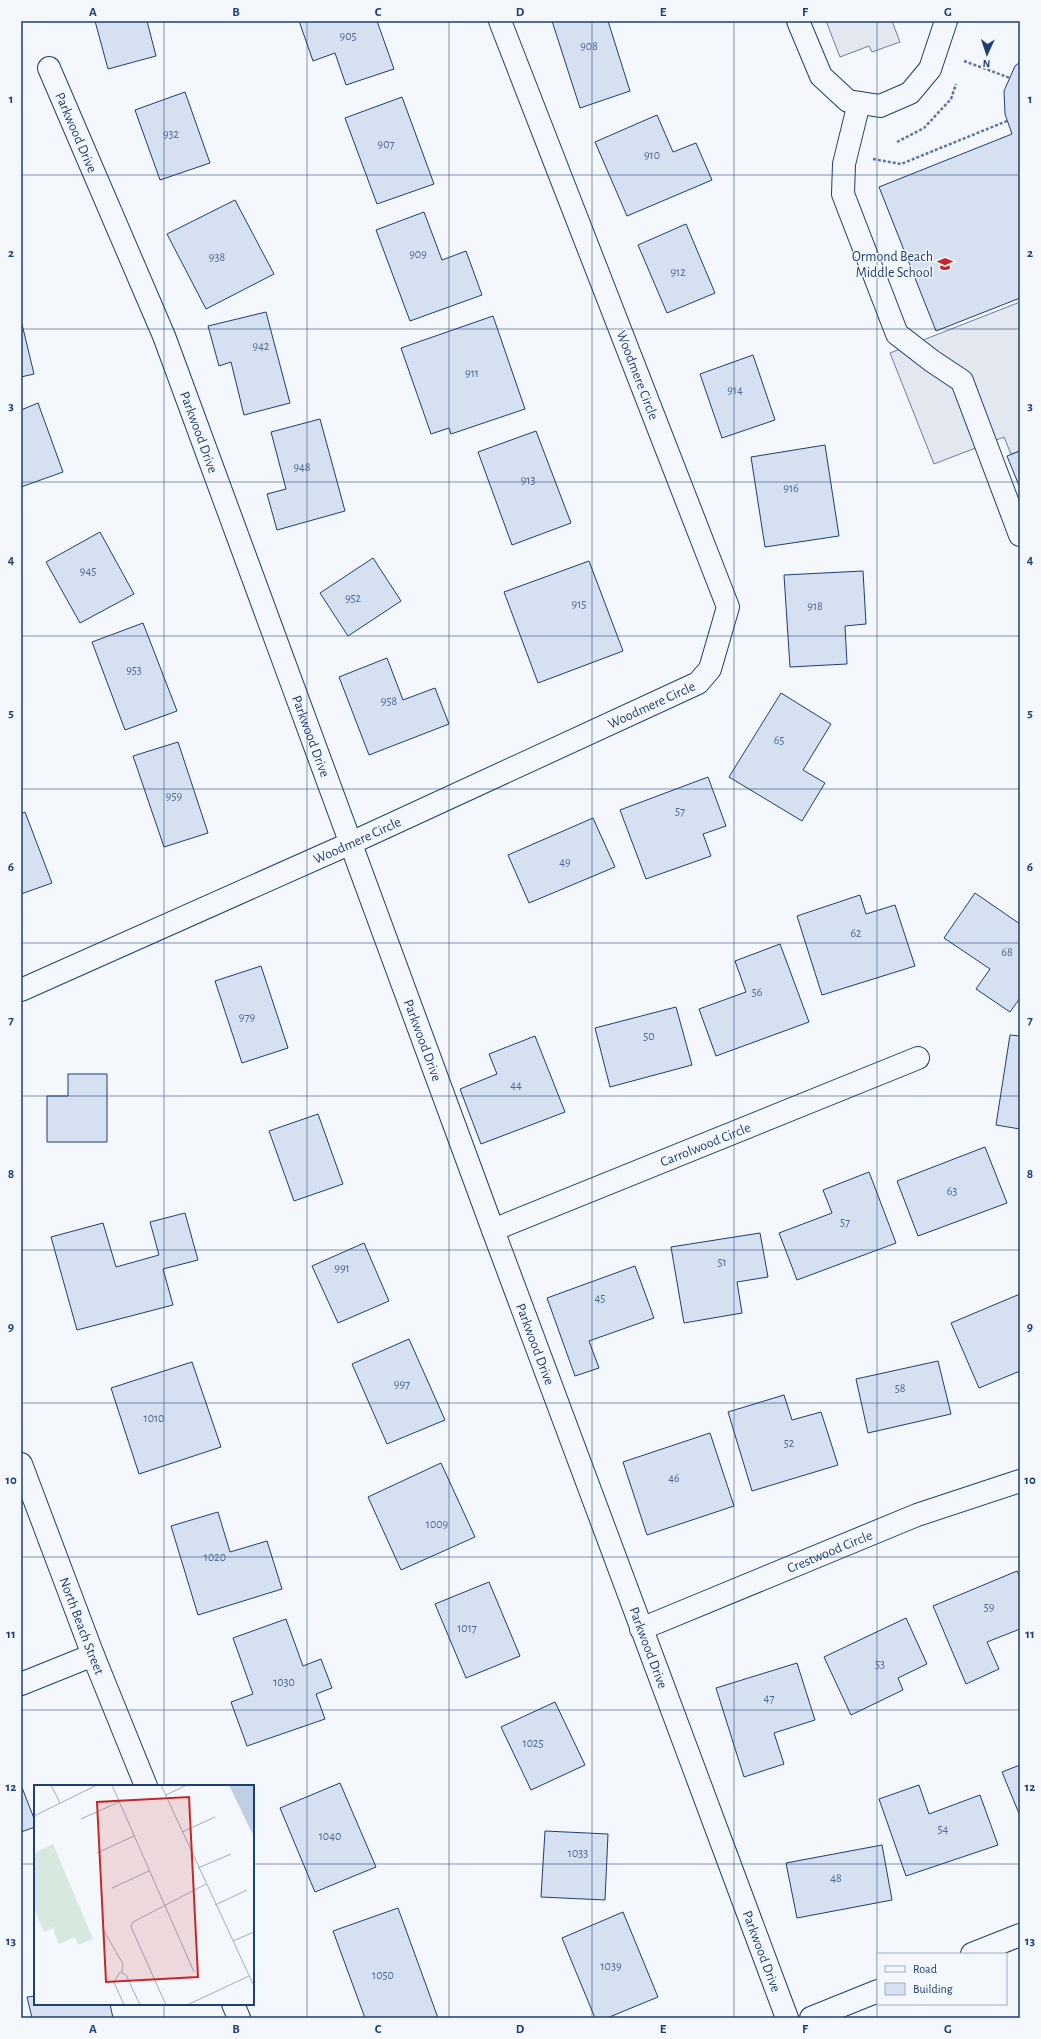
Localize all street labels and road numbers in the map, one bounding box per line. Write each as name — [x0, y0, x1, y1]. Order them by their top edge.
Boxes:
street label: Parkwood Drive — [52, 90, 99, 175]
street label: Woodmere Circle — [614, 329, 660, 422]
street label: Parkwood Drive — [177, 390, 220, 475]
street label: Woodmere Circle — [606, 679, 698, 732]
street label: Parkwood Drive — [289, 694, 332, 779]
street label: Woodmere Circle — [312, 815, 403, 867]
street label: Parkwood Drive — [401, 998, 444, 1083]
street label: Carrolwood Circle — [658, 1121, 753, 1170]
street label: Parkwood Drive — [513, 1302, 556, 1387]
street label: Crestwood Circle — [785, 1528, 875, 1576]
street label: North Beach Street — [56, 1576, 106, 1677]
street label: Parkwood Drive — [626, 1605, 669, 1691]
street label: Parkwood Drive — [740, 1909, 783, 1994]

